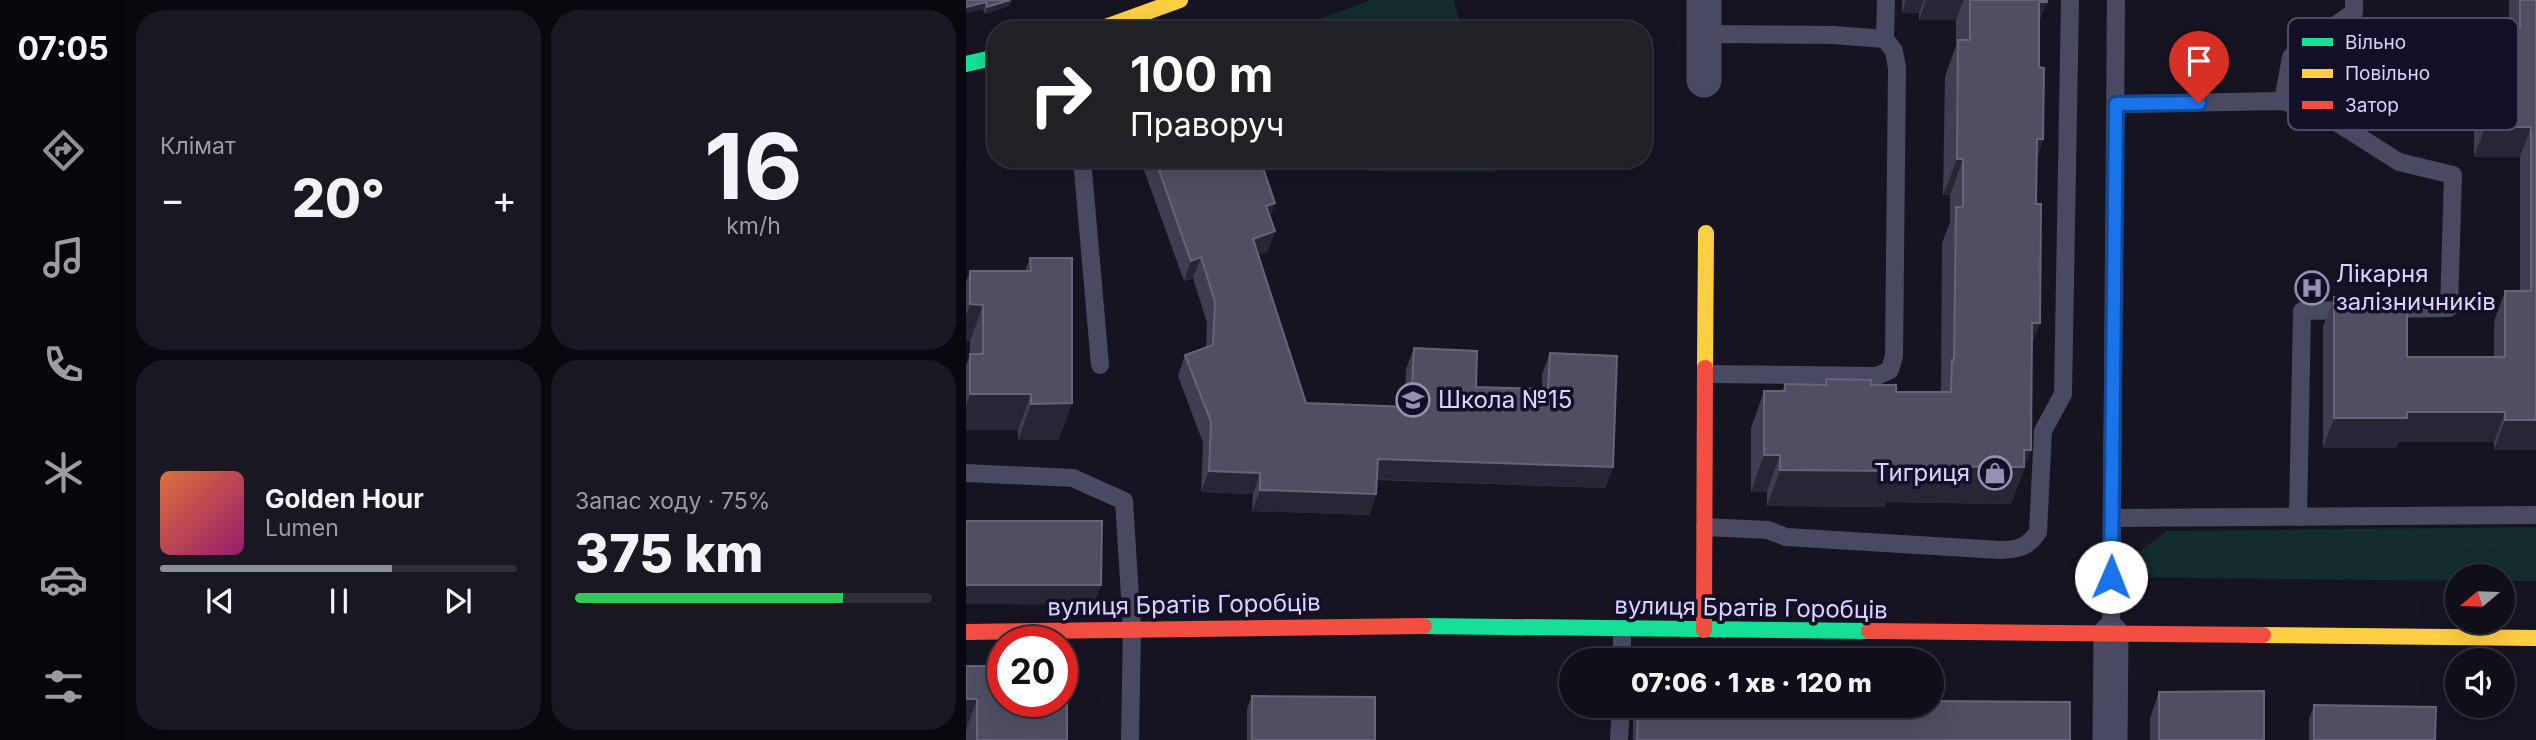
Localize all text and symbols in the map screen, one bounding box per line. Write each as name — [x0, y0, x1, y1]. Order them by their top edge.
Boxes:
legend — [2288, 18, 2518, 130]
text: 07:05 — [17, 29, 109, 68]
pin — [2169, 31, 2229, 103]
text: Вільно — [2345, 31, 2406, 54]
icon: arrive — [2180, 42, 2218, 80]
text: 100 m — [1130, 45, 1274, 104]
icon: right — [1015, 49, 1106, 140]
text: Повільно — [2345, 62, 2430, 85]
text: Затор — [2345, 94, 2399, 117]
text: Праворуч — [1130, 105, 1284, 144]
text: 16 — [704, 111, 803, 221]
icon: directions — [39, 126, 88, 175]
text: Клімат — [160, 132, 236, 160]
text: 20° — [292, 167, 385, 230]
text: − — [160, 176, 185, 222]
text: + — [492, 176, 517, 222]
text: km/h — [726, 212, 781, 240]
icon: music — [39, 233, 88, 282]
place label: Лікарня залізничників — [2336, 259, 2496, 316]
hospital icon: Лікарня залізничників — [2293, 269, 2331, 307]
icon: phone — [39, 340, 88, 389]
school or university icon: Школа №15 — [1394, 381, 1432, 419]
place label: Школа №15 — [1438, 385, 1572, 414]
icon: climate — [39, 448, 88, 497]
shop icon: Тигриця — [1976, 454, 2014, 492]
place label: Тигриця — [1874, 458, 1970, 487]
text: Golden Hour — [265, 483, 424, 514]
text: Запас ходу · 75% — [575, 487, 770, 515]
text: Lumen — [265, 514, 339, 542]
text: 375 km — [575, 522, 764, 585]
position arrow — [2074, 540, 2148, 614]
icon: car — [39, 555, 88, 604]
north arrow — [2445, 564, 2515, 634]
map controls — [2445, 564, 2515, 718]
icon: previous — [201, 582, 239, 620]
icon: pause — [320, 582, 358, 620]
icon: next — [439, 582, 477, 620]
street label: вулиця Братів Горобців — [1047, 588, 1321, 621]
street label: вулиця Братів Горобців — [1614, 591, 1888, 624]
speed limit sign: 20 — [987, 626, 1078, 717]
button: sound — [2445, 648, 2515, 718]
icon: filters — [39, 662, 88, 711]
text: 07:06 · 1 хв · 120 m — [1631, 667, 1872, 698]

